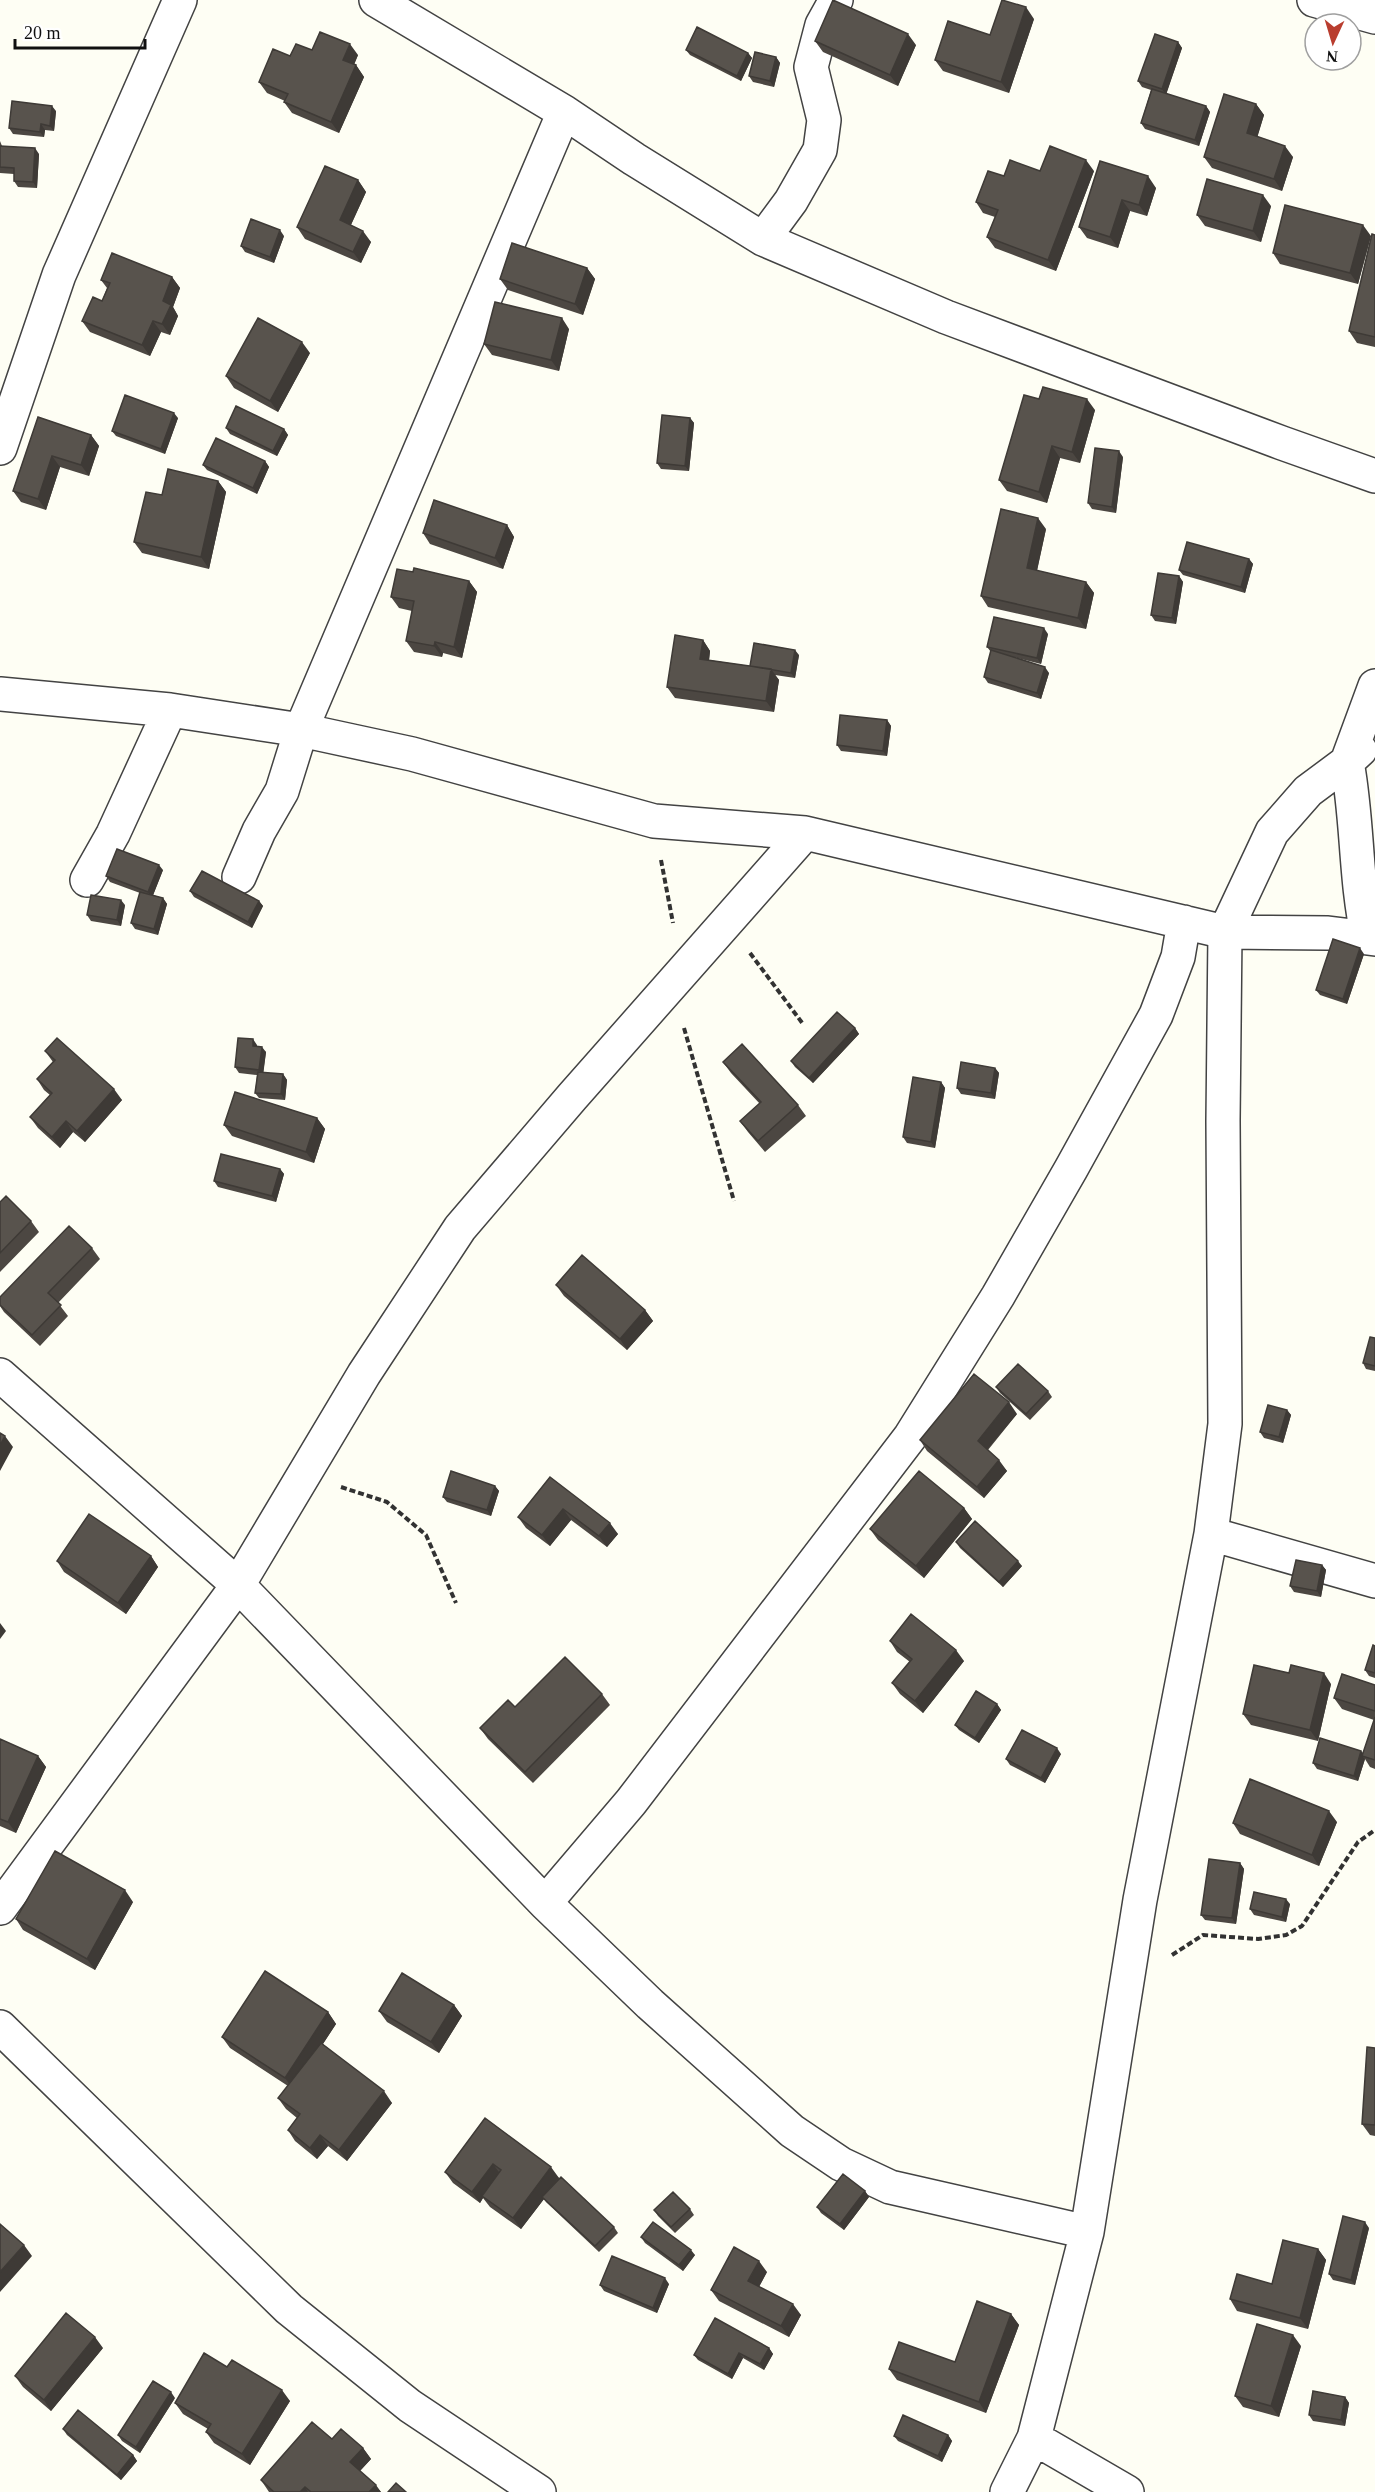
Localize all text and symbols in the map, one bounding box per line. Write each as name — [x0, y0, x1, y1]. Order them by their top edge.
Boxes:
scale bar — [15, 12, 146, 50]
north arrow — [1303, 12, 1363, 72]
text: 20 m — [24, 23, 61, 43]
text: N — [1325, 48, 1338, 65]

